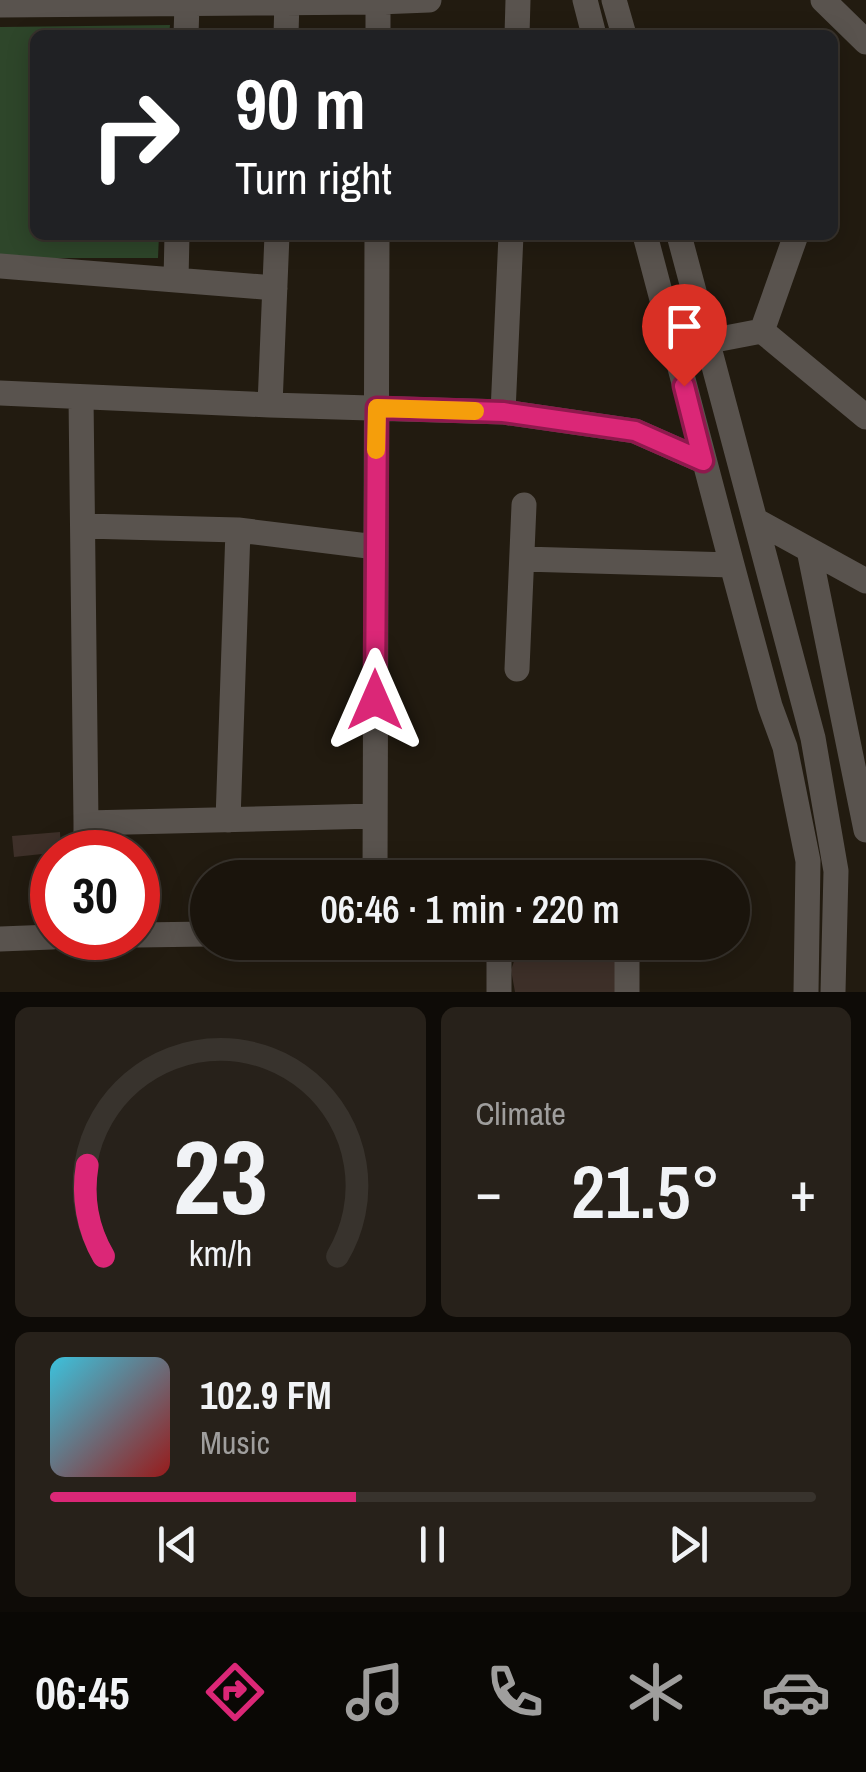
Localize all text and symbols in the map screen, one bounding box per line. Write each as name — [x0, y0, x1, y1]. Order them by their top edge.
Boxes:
text: 90 m — [235, 57, 366, 151]
icon: right — [70, 70, 200, 200]
text: Turn right — [235, 147, 392, 208]
pin — [642, 284, 727, 387]
icon: arrive — [657, 299, 712, 354]
position arrow — [323, 648, 427, 752]
speed limit sign: 30 — [30, 830, 160, 960]
text: 06:46 · 1 min · 220 m — [320, 884, 620, 935]
text: Climate — [476, 1092, 566, 1135]
text: 23 — [173, 1106, 268, 1246]
text: 21.5° — [571, 1140, 721, 1241]
text: − — [476, 1154, 502, 1228]
text: + — [790, 1154, 816, 1228]
text: km/h — [188, 1229, 252, 1277]
text: 102.9 FM — [200, 1370, 332, 1421]
text: Music — [200, 1421, 270, 1464]
icon: previous — [150, 1517, 205, 1572]
icon: pause — [405, 1517, 460, 1572]
icon: next — [661, 1517, 716, 1572]
icon: directions — [200, 1657, 270, 1727]
icon: music — [340, 1657, 410, 1727]
icon: phone — [480, 1657, 550, 1727]
icon: climate — [621, 1657, 691, 1727]
icon: car — [761, 1657, 831, 1727]
text: 06:45 — [35, 1662, 130, 1723]

